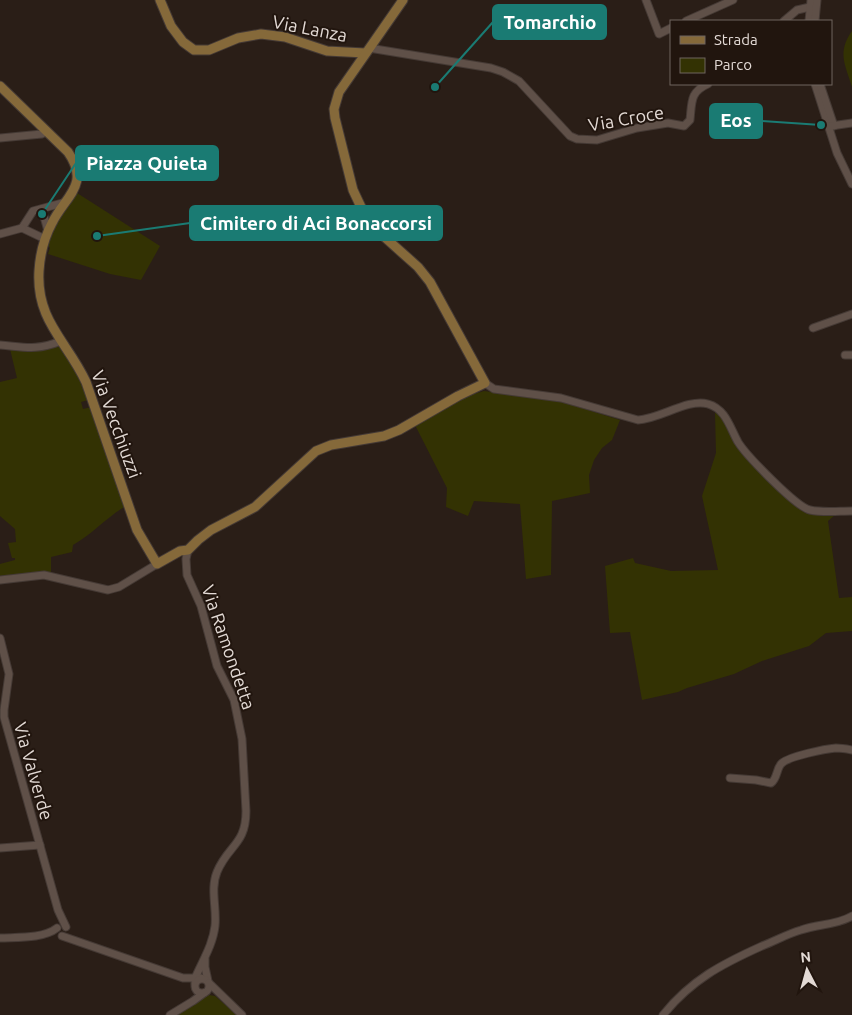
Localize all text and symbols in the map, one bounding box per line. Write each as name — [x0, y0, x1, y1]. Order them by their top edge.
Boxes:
callout: Tomarchio — [493, 5, 606, 39]
street label: Via Lanza — [271, 11, 349, 45]
text: Tomarchio — [503, 11, 597, 33]
legend — [670, 20, 832, 85]
text: Strada — [714, 31, 758, 48]
text: Parco — [714, 56, 752, 73]
street label: Via Croce — [587, 102, 665, 134]
callout: Eos — [710, 104, 762, 138]
text: Eos — [720, 109, 752, 131]
callout: Piazza Quieta — [76, 146, 218, 180]
text: Piazza Quieta — [86, 152, 208, 174]
callout: Cimitero di Aci Bonaccorsi — [190, 206, 442, 240]
text: Cimitero di Aci Bonaccorsi — [200, 212, 432, 234]
street label: Via Vecchiuzzi — [88, 367, 146, 481]
street label: Via Ramondetta — [198, 582, 260, 712]
street label: Via Valverde — [10, 720, 58, 822]
north arrow — [782, 945, 832, 995]
text: N — [800, 949, 812, 966]

